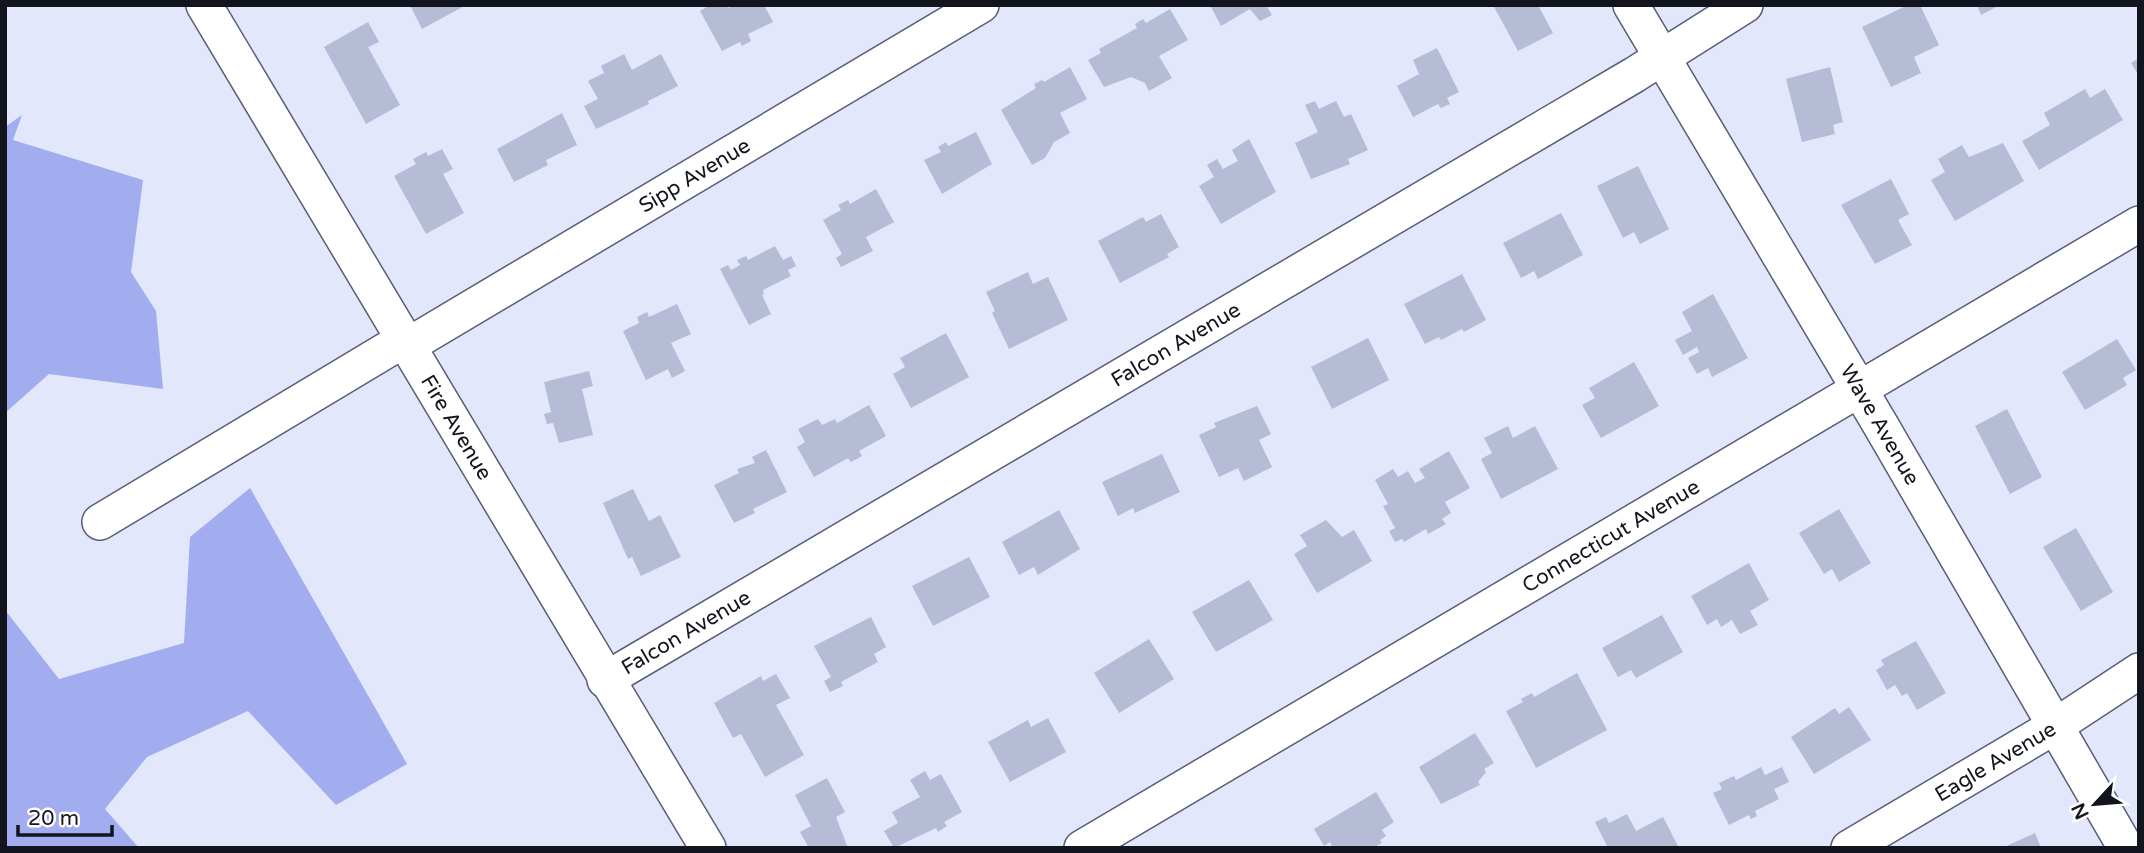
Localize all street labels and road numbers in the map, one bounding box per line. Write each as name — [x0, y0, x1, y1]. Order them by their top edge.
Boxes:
street label: Sipp Avenue — [634, 133, 755, 219]
street label: Falcon Avenue — [1107, 297, 1245, 393]
street label: Wave Avenue — [1834, 360, 1925, 490]
street label: Fire Avenue — [415, 370, 497, 485]
street label: Connecticut Avenue — [1518, 474, 1704, 598]
street label: Falcon Avenue — [617, 585, 755, 680]
street label: Eagle Avenue — [1931, 716, 2061, 807]

